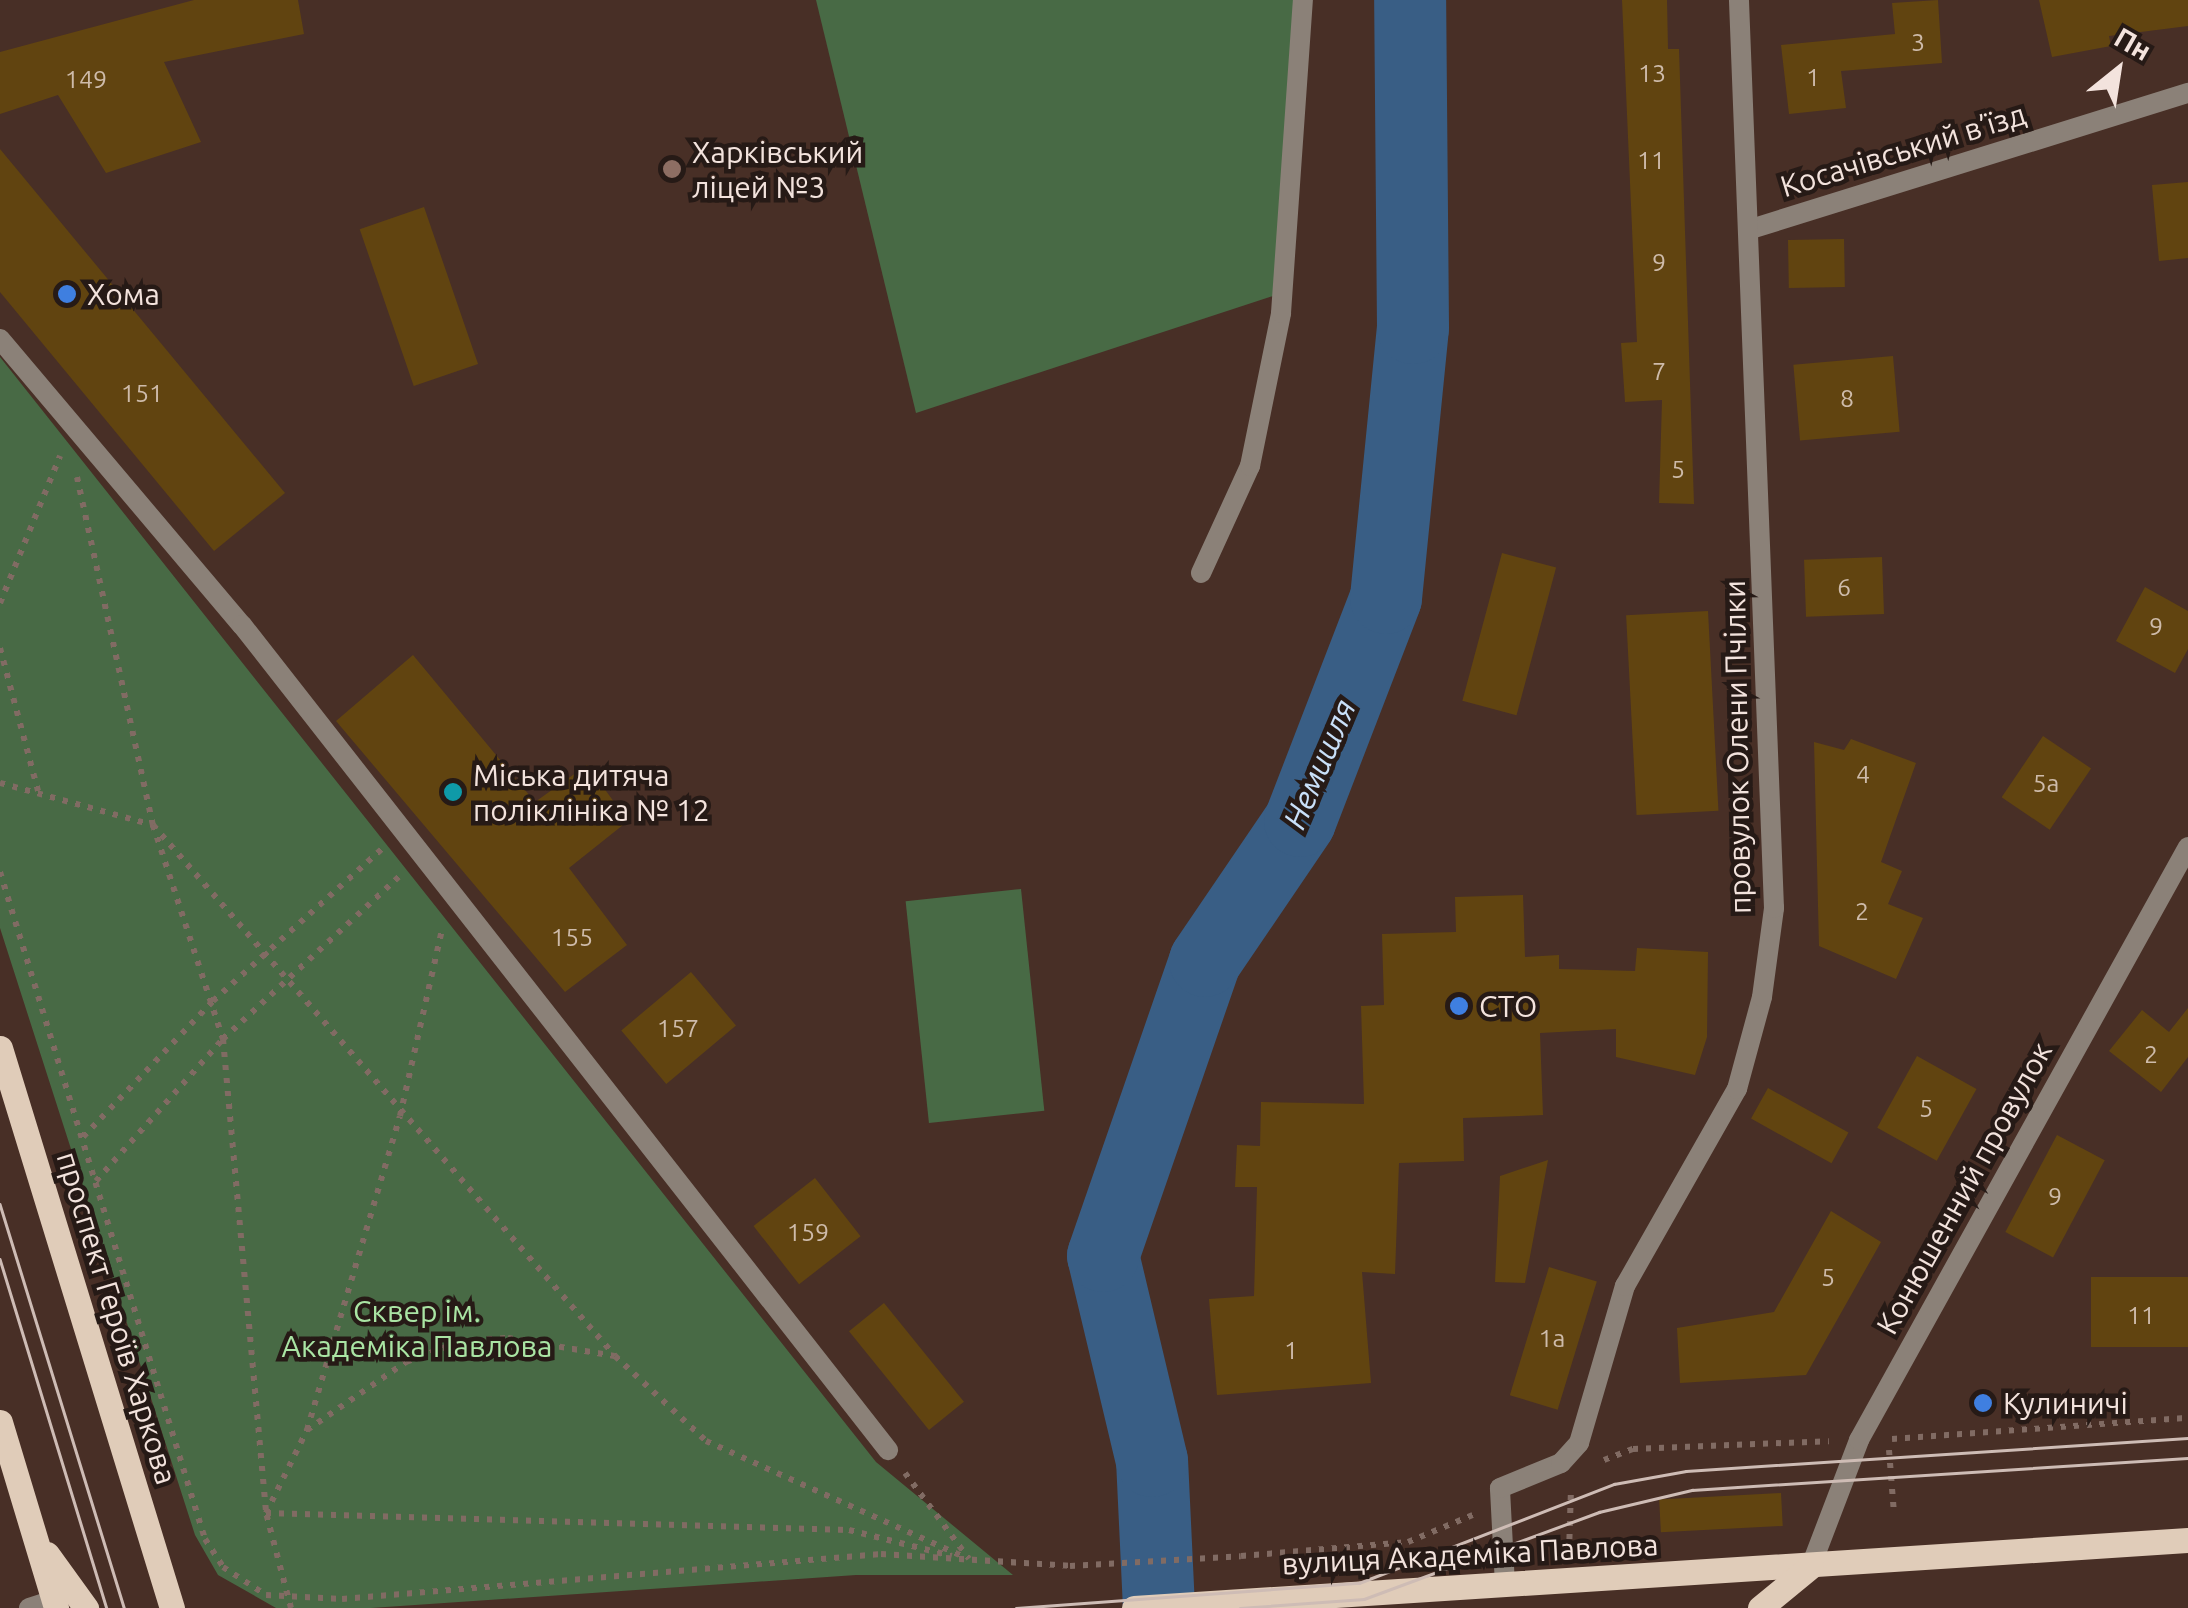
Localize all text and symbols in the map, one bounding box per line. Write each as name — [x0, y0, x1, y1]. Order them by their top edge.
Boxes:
north arrow — [2068, 20, 2168, 120]
text: Пн — [2110, 21, 2157, 66]
house number: 3 — [1911, 27, 1925, 57]
house number: 13 — [1638, 58, 1666, 88]
house number: 1 — [1806, 62, 1820, 92]
house number: 149 — [65, 64, 107, 94]
street label: Косачівський в’їзд — [1776, 96, 2030, 204]
place label: Харківський ліцей №3 — [692, 134, 863, 204]
house number: 11 — [1637, 145, 1665, 175]
marker: Харківський ліцей №3 — [661, 158, 683, 180]
house number: 9 — [1652, 247, 1666, 277]
place label: Хома — [87, 276, 160, 312]
marker: Хома — [56, 283, 78, 305]
house number: 7 — [1652, 356, 1666, 386]
house number: 151 — [121, 378, 163, 408]
house number: 8 — [1840, 383, 1854, 413]
house number: 5 — [1671, 454, 1685, 484]
house number: 6 — [1837, 572, 1851, 602]
street label: провулок Олени Пчілки — [1716, 580, 1758, 914]
house number: 9 — [2149, 611, 2163, 641]
water label: Немишля — [1275, 694, 1363, 834]
place label: Міська дитяча поліклініка № 12 — [473, 757, 710, 828]
house number: 4 — [1856, 759, 1870, 789]
house number: 5а — [2033, 768, 2059, 798]
marker: Міська дитяча поліклініка № 12 — [442, 781, 464, 803]
house number: 2 — [1855, 896, 1869, 926]
house number: 155 — [551, 922, 593, 952]
place label: СТО — [1479, 988, 1537, 1024]
marker: СТО — [1448, 995, 1470, 1017]
house number: 157 — [657, 1013, 699, 1043]
street label: Конюшенний провулок — [1869, 1036, 2059, 1340]
house number: 2 — [2144, 1039, 2158, 1069]
house number: 5 — [1919, 1093, 1933, 1123]
street label: проспект Героїв Харкова — [49, 1147, 185, 1489]
house number: 9 — [2048, 1181, 2062, 1211]
house number: 159 — [787, 1217, 829, 1247]
house number: 5 — [1821, 1262, 1835, 1292]
park label: Сквер ім. Академіка Павлова — [281, 1293, 553, 1364]
house number: 11 — [2127, 1300, 2155, 1330]
house number: 1а — [1539, 1323, 1565, 1353]
house number: 1 — [1284, 1335, 1298, 1365]
place label: Кулиничі — [2003, 1385, 2128, 1421]
marker: Кулиничі — [1972, 1392, 1994, 1414]
street label: вулиця Академіка Павлова — [1281, 1526, 1659, 1582]

